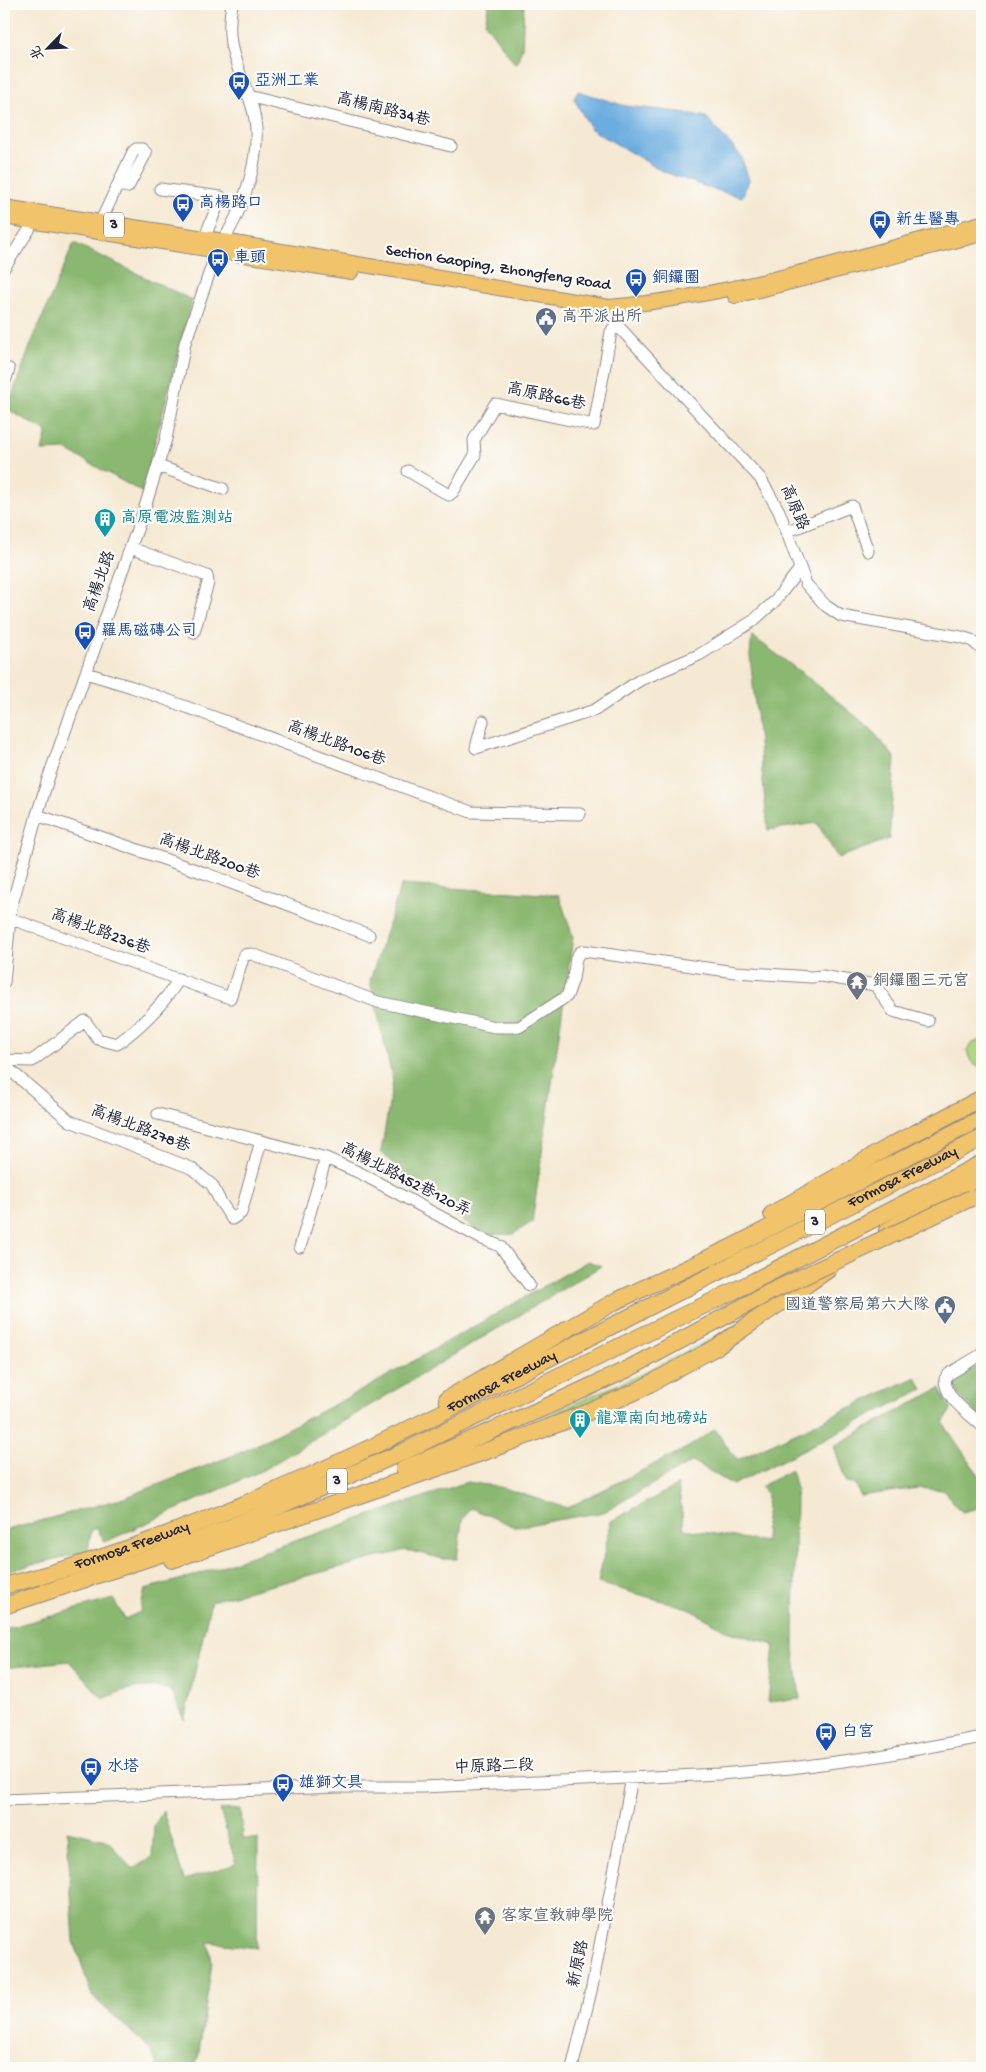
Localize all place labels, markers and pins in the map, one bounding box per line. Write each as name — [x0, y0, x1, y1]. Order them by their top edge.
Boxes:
bus stop icon: 亞洲工業 — [227, 70, 251, 101]
place label: 亞洲工業 — [255, 71, 319, 92]
bus stop icon: 高楊路口 — [171, 192, 195, 223]
place label: 高楊路口 — [199, 193, 263, 214]
bus stop icon: 新生醫專 — [868, 209, 892, 240]
place label: 新生醫專 — [896, 210, 960, 231]
bus stop icon: 車頭 — [206, 247, 230, 278]
place label: 車頭 — [234, 248, 266, 269]
bus stop icon: 銅鑼圈 — [624, 267, 648, 298]
place label: 銅鑼圈 — [652, 269, 700, 289]
public building icon: 高平派出所 — [534, 306, 558, 337]
place label: 高平派出所 — [562, 307, 642, 328]
building icon: 高原電波監測站 — [93, 507, 117, 538]
place label: 高原電波監測站 — [121, 508, 233, 529]
bus stop icon: 羅馬磁磚公司 — [73, 620, 97, 651]
place label: 羅馬磁磚公司 — [101, 622, 197, 642]
temple icon: 銅鑼圈三元宮 — [845, 970, 869, 1001]
place label: 銅鑼圈三元宮 — [873, 971, 969, 992]
public building icon: 國道警察局第六大隊 — [933, 1294, 957, 1325]
place label: 國道警察局第六大隊 — [785, 1295, 929, 1316]
building icon: 龍潭南向地磅站 — [568, 1408, 592, 1439]
place label: 龍潭南向地磅站 — [596, 1409, 708, 1430]
bus stop icon: 白宮 — [814, 1721, 838, 1752]
place label: 白宮 — [842, 1722, 874, 1743]
bus stop icon: 水塔 — [79, 1756, 103, 1787]
place label: 水塔 — [107, 1757, 139, 1778]
bus stop icon: 雄獅文具 — [271, 1772, 295, 1803]
place label: 雄獅文具 — [299, 1774, 363, 1794]
temple icon: 客家宣教神學院 — [473, 1905, 497, 1936]
place label: 客家宣教神學院 — [501, 1906, 613, 1927]

